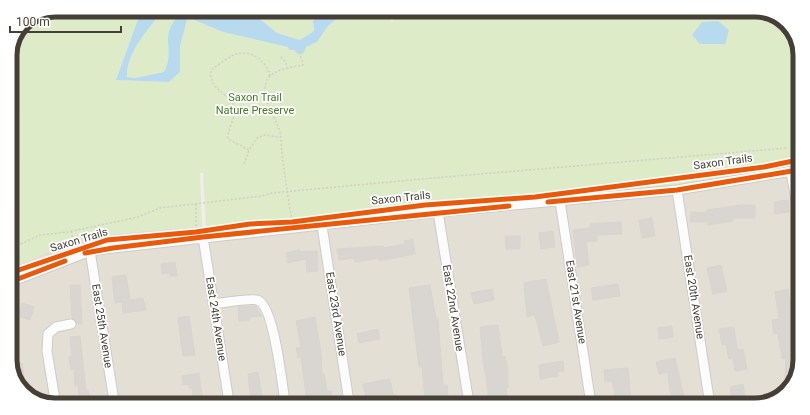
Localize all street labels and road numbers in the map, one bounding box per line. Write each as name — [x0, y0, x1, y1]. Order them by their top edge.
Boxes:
street label: Saxon Trails — [693, 151, 754, 173]
street label: Saxon Trails — [371, 188, 432, 208]
street label: Saxon Trails — [49, 225, 110, 255]
street label: East 20th Avenue — [681, 254, 707, 340]
street label: East 21st Avenue — [563, 259, 589, 345]
street label: East 22nd Avenue — [440, 264, 466, 352]
street label: East 23rd Avenue — [323, 271, 349, 357]
street label: East 24th Avenue — [203, 276, 229, 362]
street label: East 25th Avenue — [89, 283, 115, 369]

